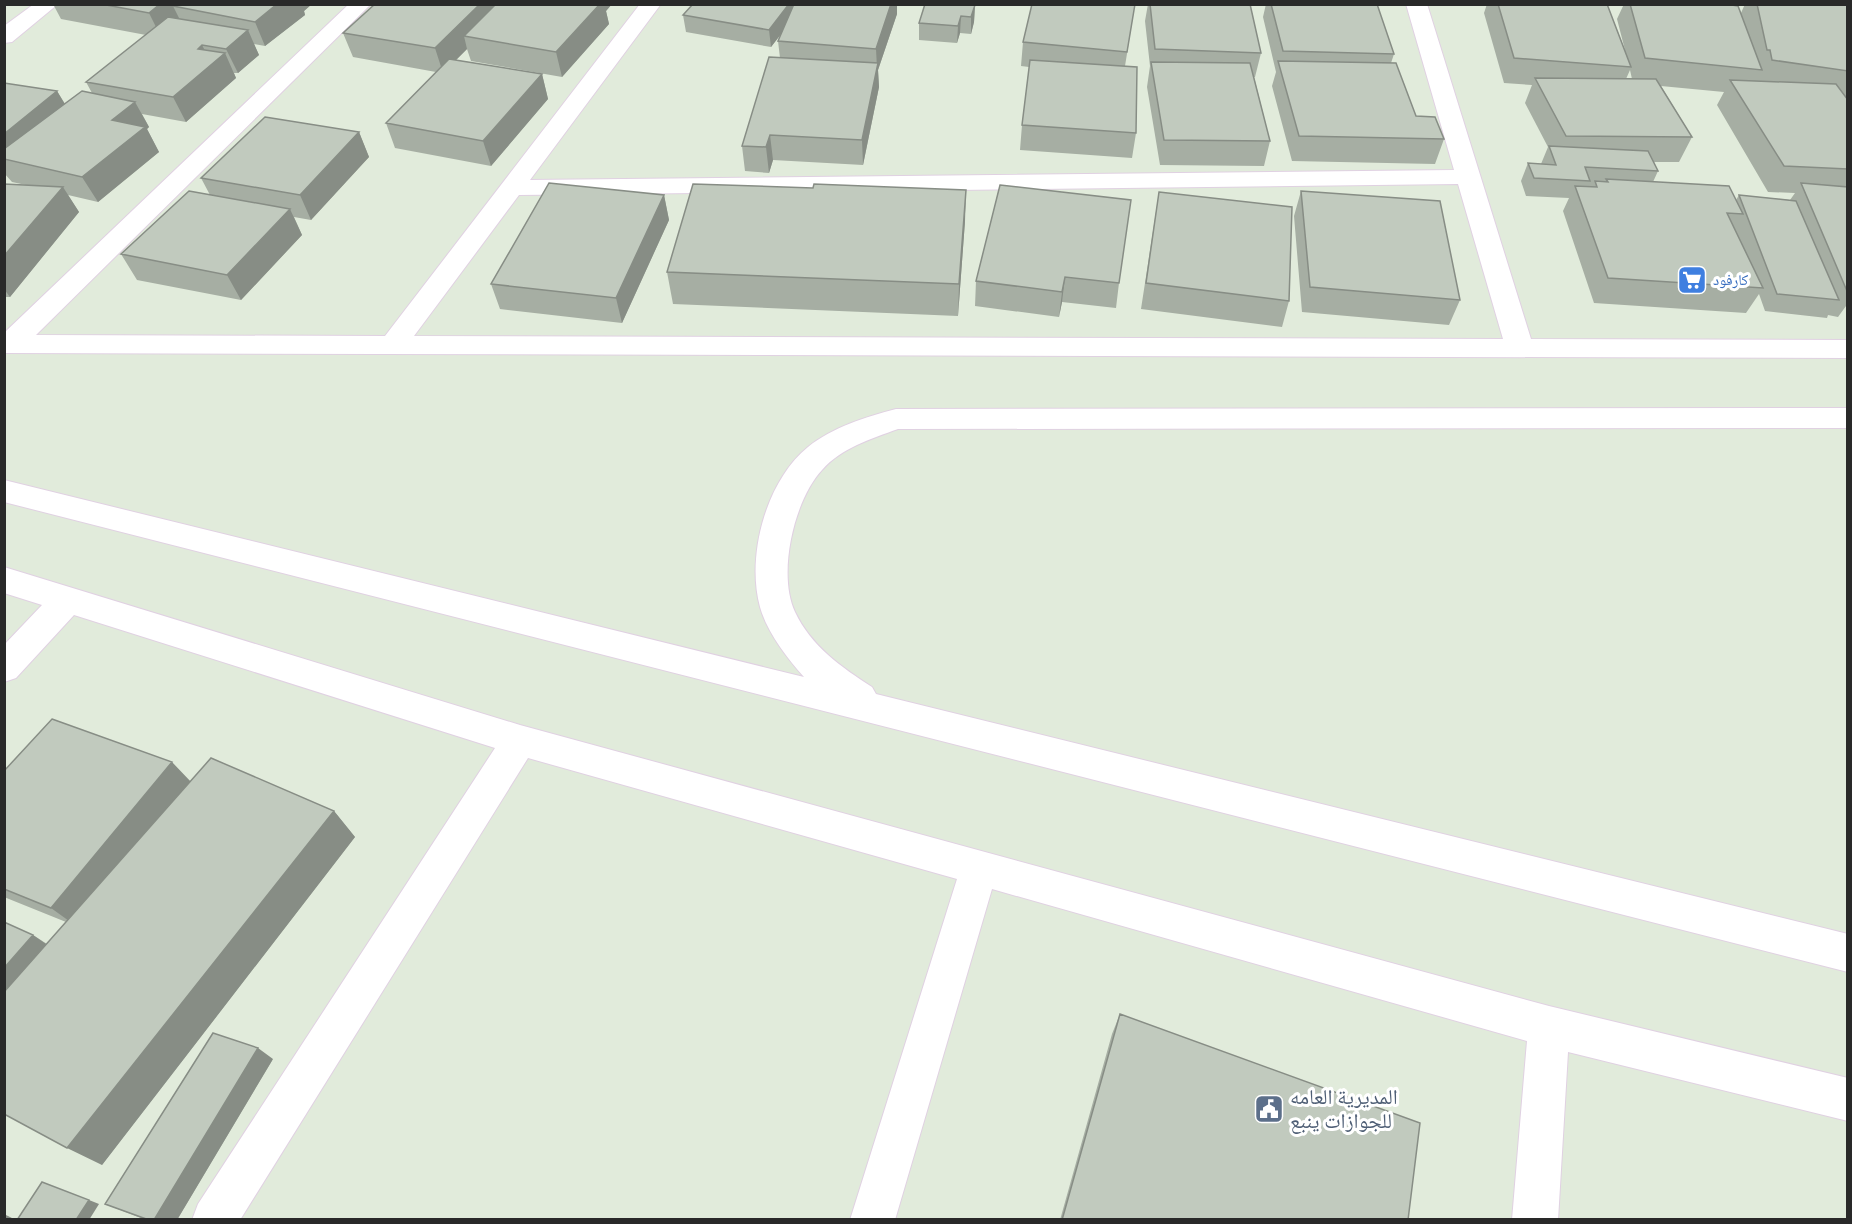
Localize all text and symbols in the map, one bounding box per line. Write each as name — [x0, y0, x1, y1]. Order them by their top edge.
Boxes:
supermarket icon: كارفود — [1676, 264, 1708, 296]
place label: كارفود — [1713, 271, 1748, 289]
place label: المديرية العامه للجوازات ينبع — [1290, 1084, 1398, 1134]
public building icon: المديرية العامه للجوازات ينبع — [1253, 1093, 1285, 1125]

